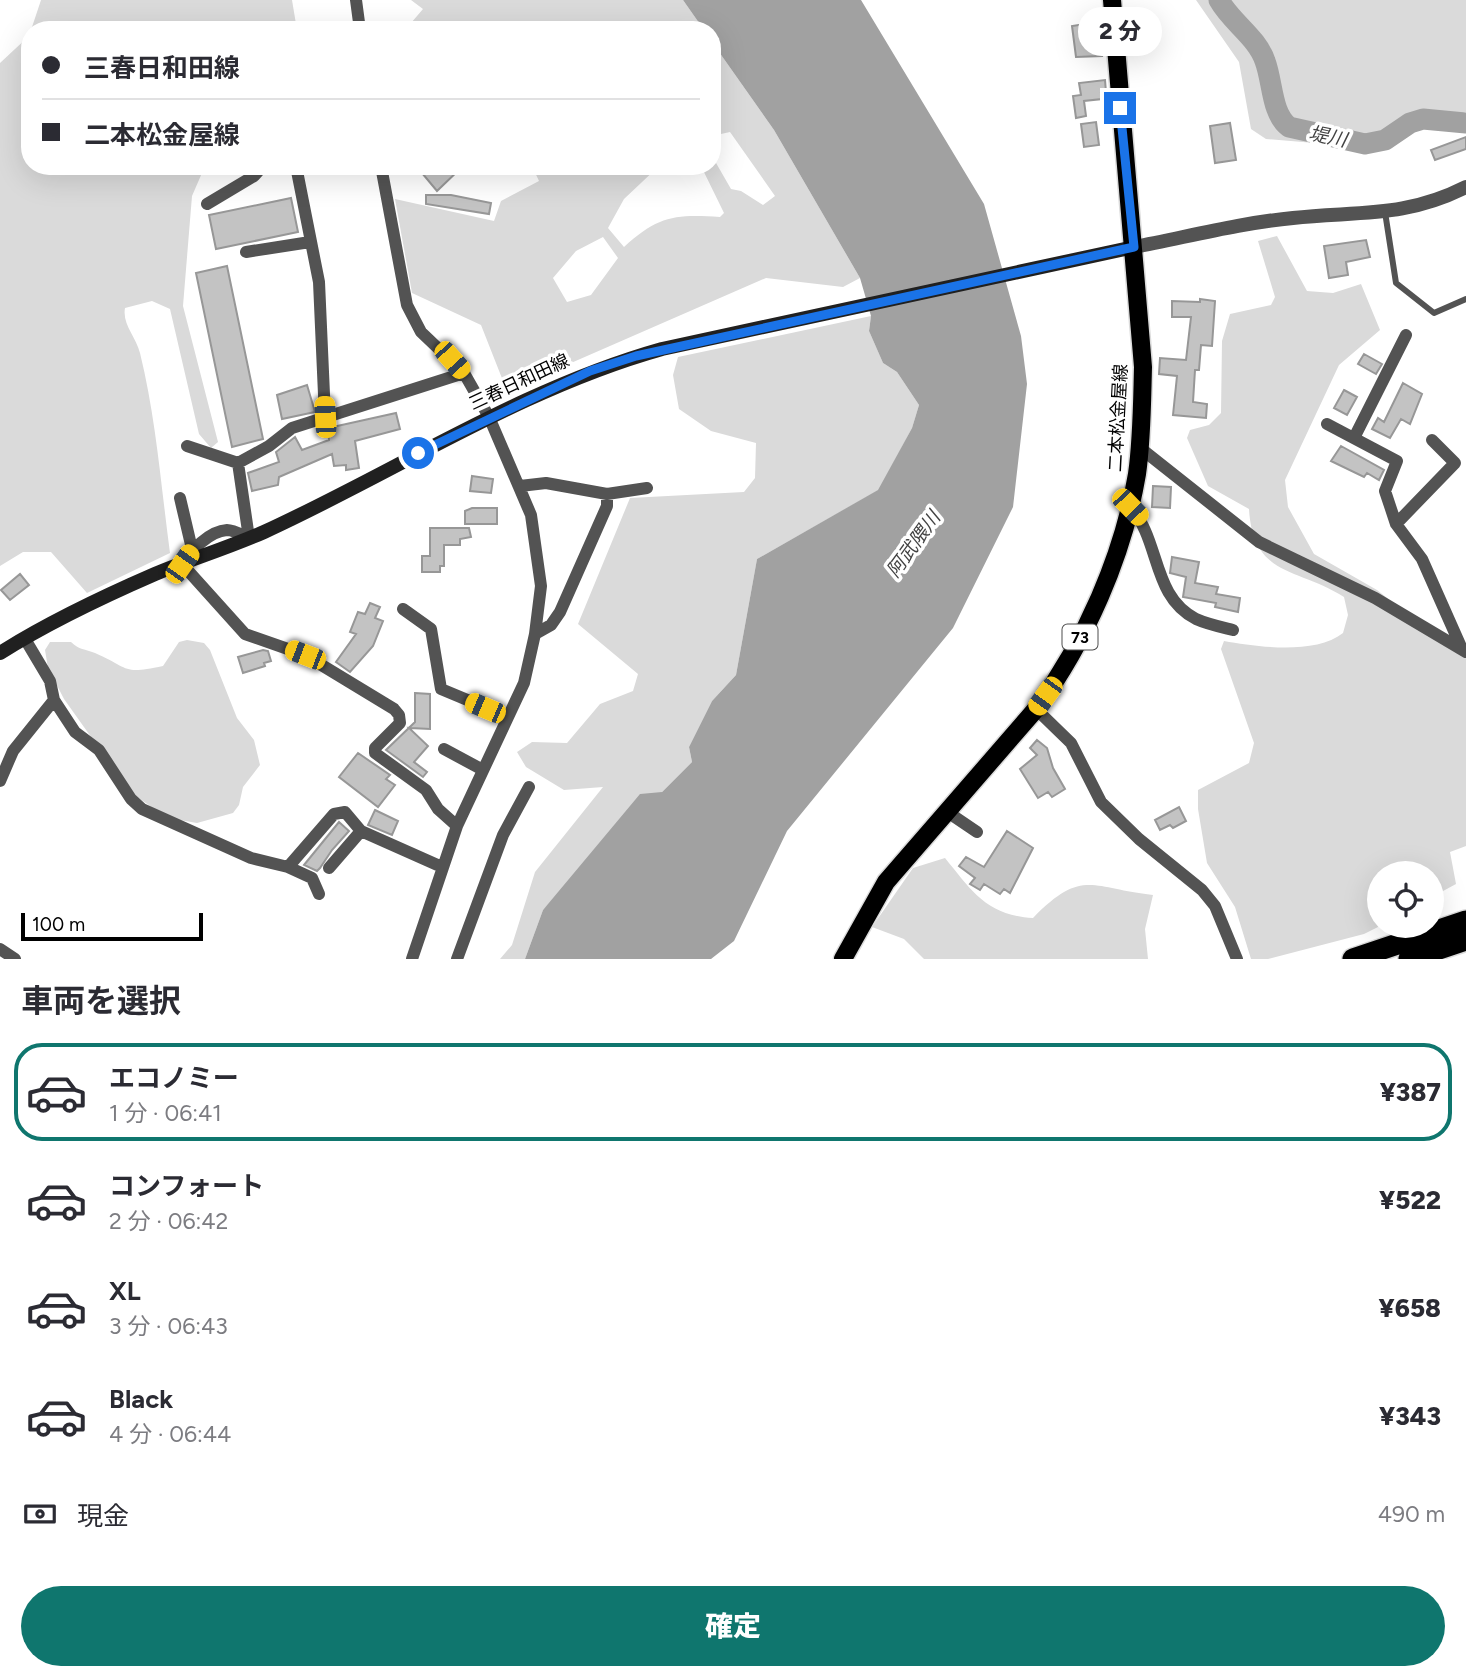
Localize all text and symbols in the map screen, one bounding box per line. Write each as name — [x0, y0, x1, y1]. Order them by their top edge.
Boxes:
callout: 2 分 — [1078, 7, 1162, 56]
text: 2 分 — [1099, 17, 1141, 45]
text: 三春日和田線 — [84, 52, 240, 84]
route end — [1104, 92, 1136, 124]
text: 二本松金屋線 — [84, 119, 240, 151]
water label: 堤川 — [1307, 121, 1351, 152]
car — [431, 337, 474, 383]
street label: 三春日和田線 — [465, 349, 573, 415]
street label: 二本松金屋線 — [1104, 363, 1132, 473]
car — [314, 395, 337, 439]
route start — [402, 437, 434, 469]
car — [1108, 485, 1153, 529]
water label: 阿武隈川 — [882, 505, 946, 582]
car — [162, 541, 203, 587]
road number: 73 — [1062, 624, 1098, 650]
car — [282, 638, 329, 672]
car — [1025, 673, 1066, 719]
car — [462, 690, 509, 726]
map controls — [1367, 861, 1444, 938]
button: locate — [1367, 861, 1444, 938]
scale bar — [21, 910, 203, 942]
text: 100 m — [32, 913, 85, 936]
text: 車両を選択 — [21, 982, 181, 1020]
icon: car — [25, 1061, 88, 1124]
text: エコノミー — [109, 1062, 239, 1094]
text: ¥387 — [1380, 1076, 1441, 1108]
text: 1 分 · 06:41 — [109, 1099, 222, 1127]
icon: car — [25, 1169, 88, 1232]
text: コンフォート — [109, 1170, 264, 1202]
text: ¥522 — [1379, 1184, 1441, 1216]
text: 2 分 · 06:42 — [109, 1207, 228, 1235]
text: XL — [109, 1275, 141, 1307]
icon: car — [25, 1277, 88, 1340]
text: ¥658 — [1379, 1292, 1441, 1324]
text: 3 分 · 06:43 — [109, 1312, 228, 1340]
text: Black — [109, 1383, 173, 1415]
icon: car — [25, 1385, 88, 1448]
text: ¥343 — [1379, 1400, 1441, 1432]
text: 4 分 · 06:44 — [109, 1420, 231, 1448]
icon: cash — [21, 1495, 59, 1533]
text: 現金 — [77, 1500, 129, 1532]
text: 490 m — [1378, 1500, 1445, 1528]
button: 確定 — [21, 1586, 1445, 1666]

